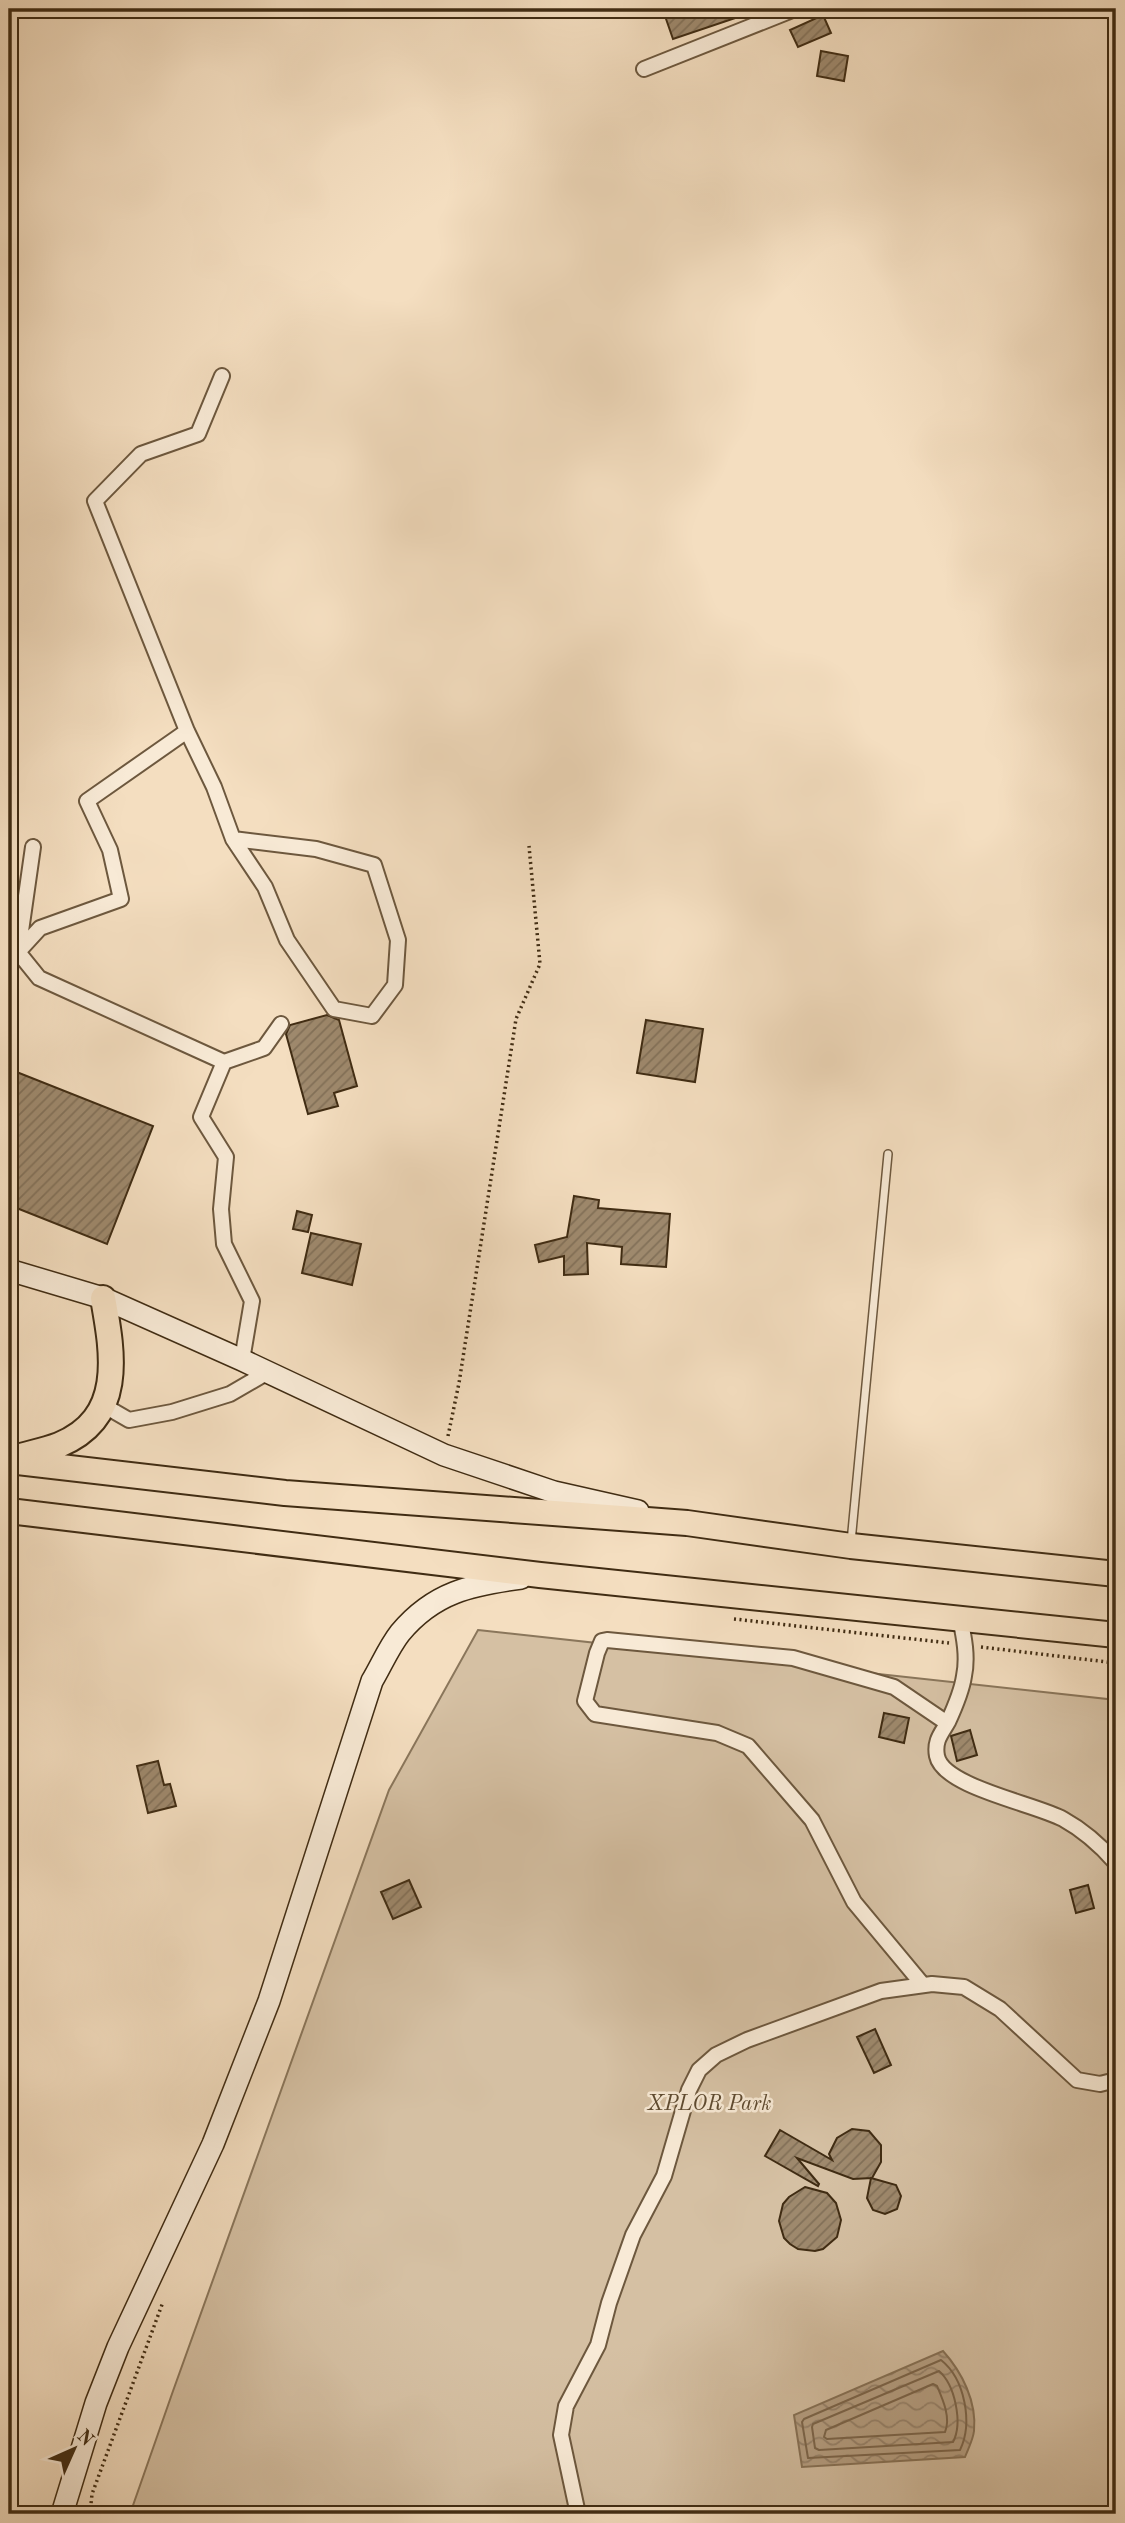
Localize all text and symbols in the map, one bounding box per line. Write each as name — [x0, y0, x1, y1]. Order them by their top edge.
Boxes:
park label: XPLOR Park — [647, 2094, 771, 2115]
north arrow — [38, 2414, 108, 2484]
text: N — [72, 2427, 96, 2451]

